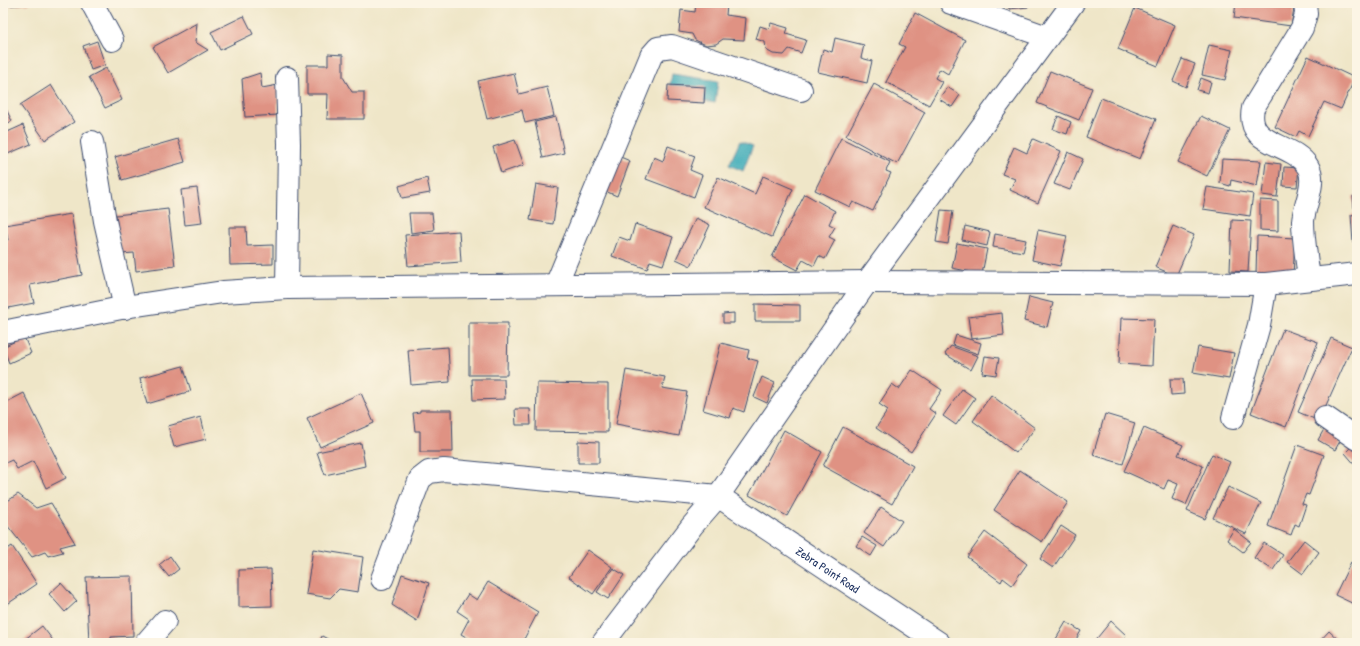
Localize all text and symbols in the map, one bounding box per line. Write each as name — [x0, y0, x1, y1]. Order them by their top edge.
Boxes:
street label: Zebra Point Road — [793, 542, 864, 597]

